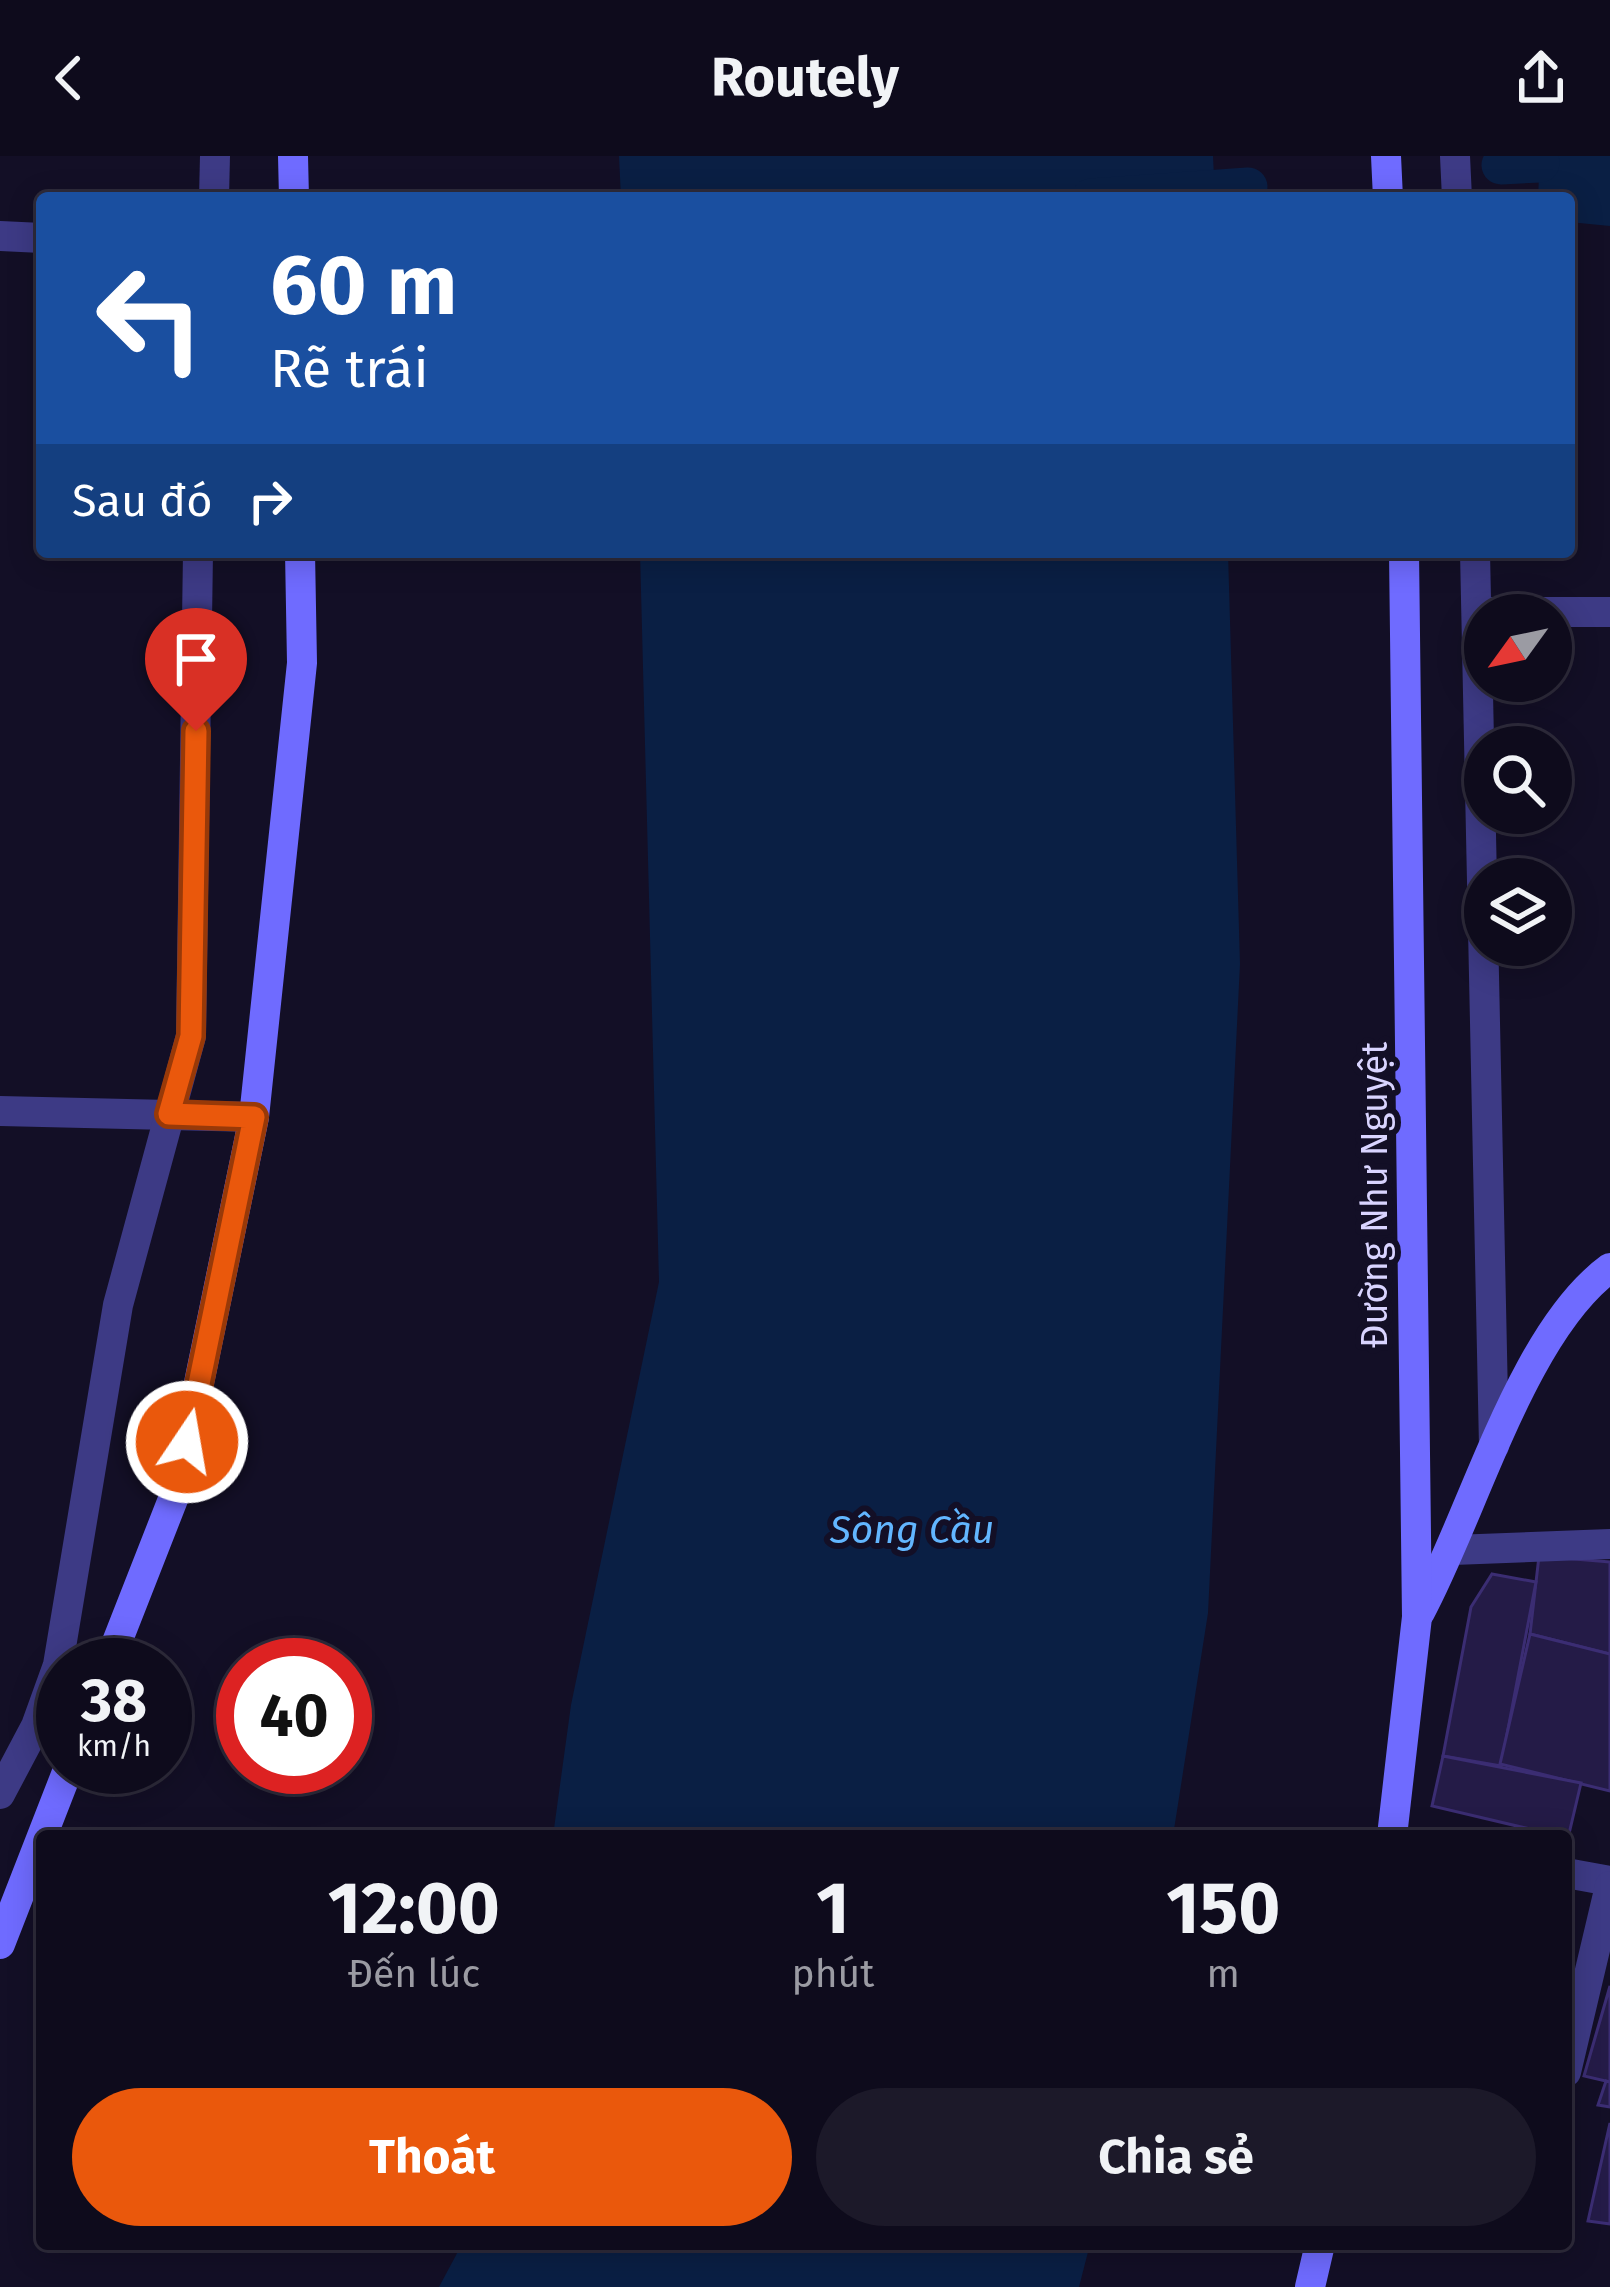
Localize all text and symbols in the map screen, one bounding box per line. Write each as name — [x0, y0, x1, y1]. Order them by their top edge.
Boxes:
icon: back — [36, 45, 102, 111]
icon: share — [1508, 45, 1574, 111]
text: Routely — [711, 46, 899, 110]
text: 60 m — [270, 235, 457, 336]
icon: left — [72, 240, 228, 396]
text: Rẽ trái — [270, 337, 429, 401]
icon: right — [237, 468, 303, 534]
text: Sau đó — [72, 474, 213, 528]
north arrow — [1464, 594, 1572, 702]
map controls — [1464, 594, 1572, 966]
pin — [145, 608, 247, 731]
icon: arrive — [163, 626, 229, 692]
button: search — [1464, 726, 1572, 834]
button: layers — [1464, 858, 1572, 966]
street label: Đường Như Nguyệt — [1353, 1042, 1397, 1348]
position arrow — [124, 1379, 250, 1505]
water label: Sông Cầu — [829, 1507, 994, 1553]
speed limit sign: 40 — [216, 1638, 372, 1794]
text: 38 — [81, 1665, 147, 1737]
text: km/h — [77, 1728, 151, 1764]
text: 12:00 — [328, 1866, 500, 1952]
text: 1 — [816, 1866, 850, 1952]
text: 150 — [1166, 1866, 1280, 1952]
text: Đến lúc — [347, 1951, 480, 1997]
text: phút — [792, 1951, 874, 1997]
text: m — [1206, 1951, 1240, 1997]
button: Thoát — [72, 2088, 792, 2226]
button: Chia sẻ — [816, 2088, 1536, 2226]

